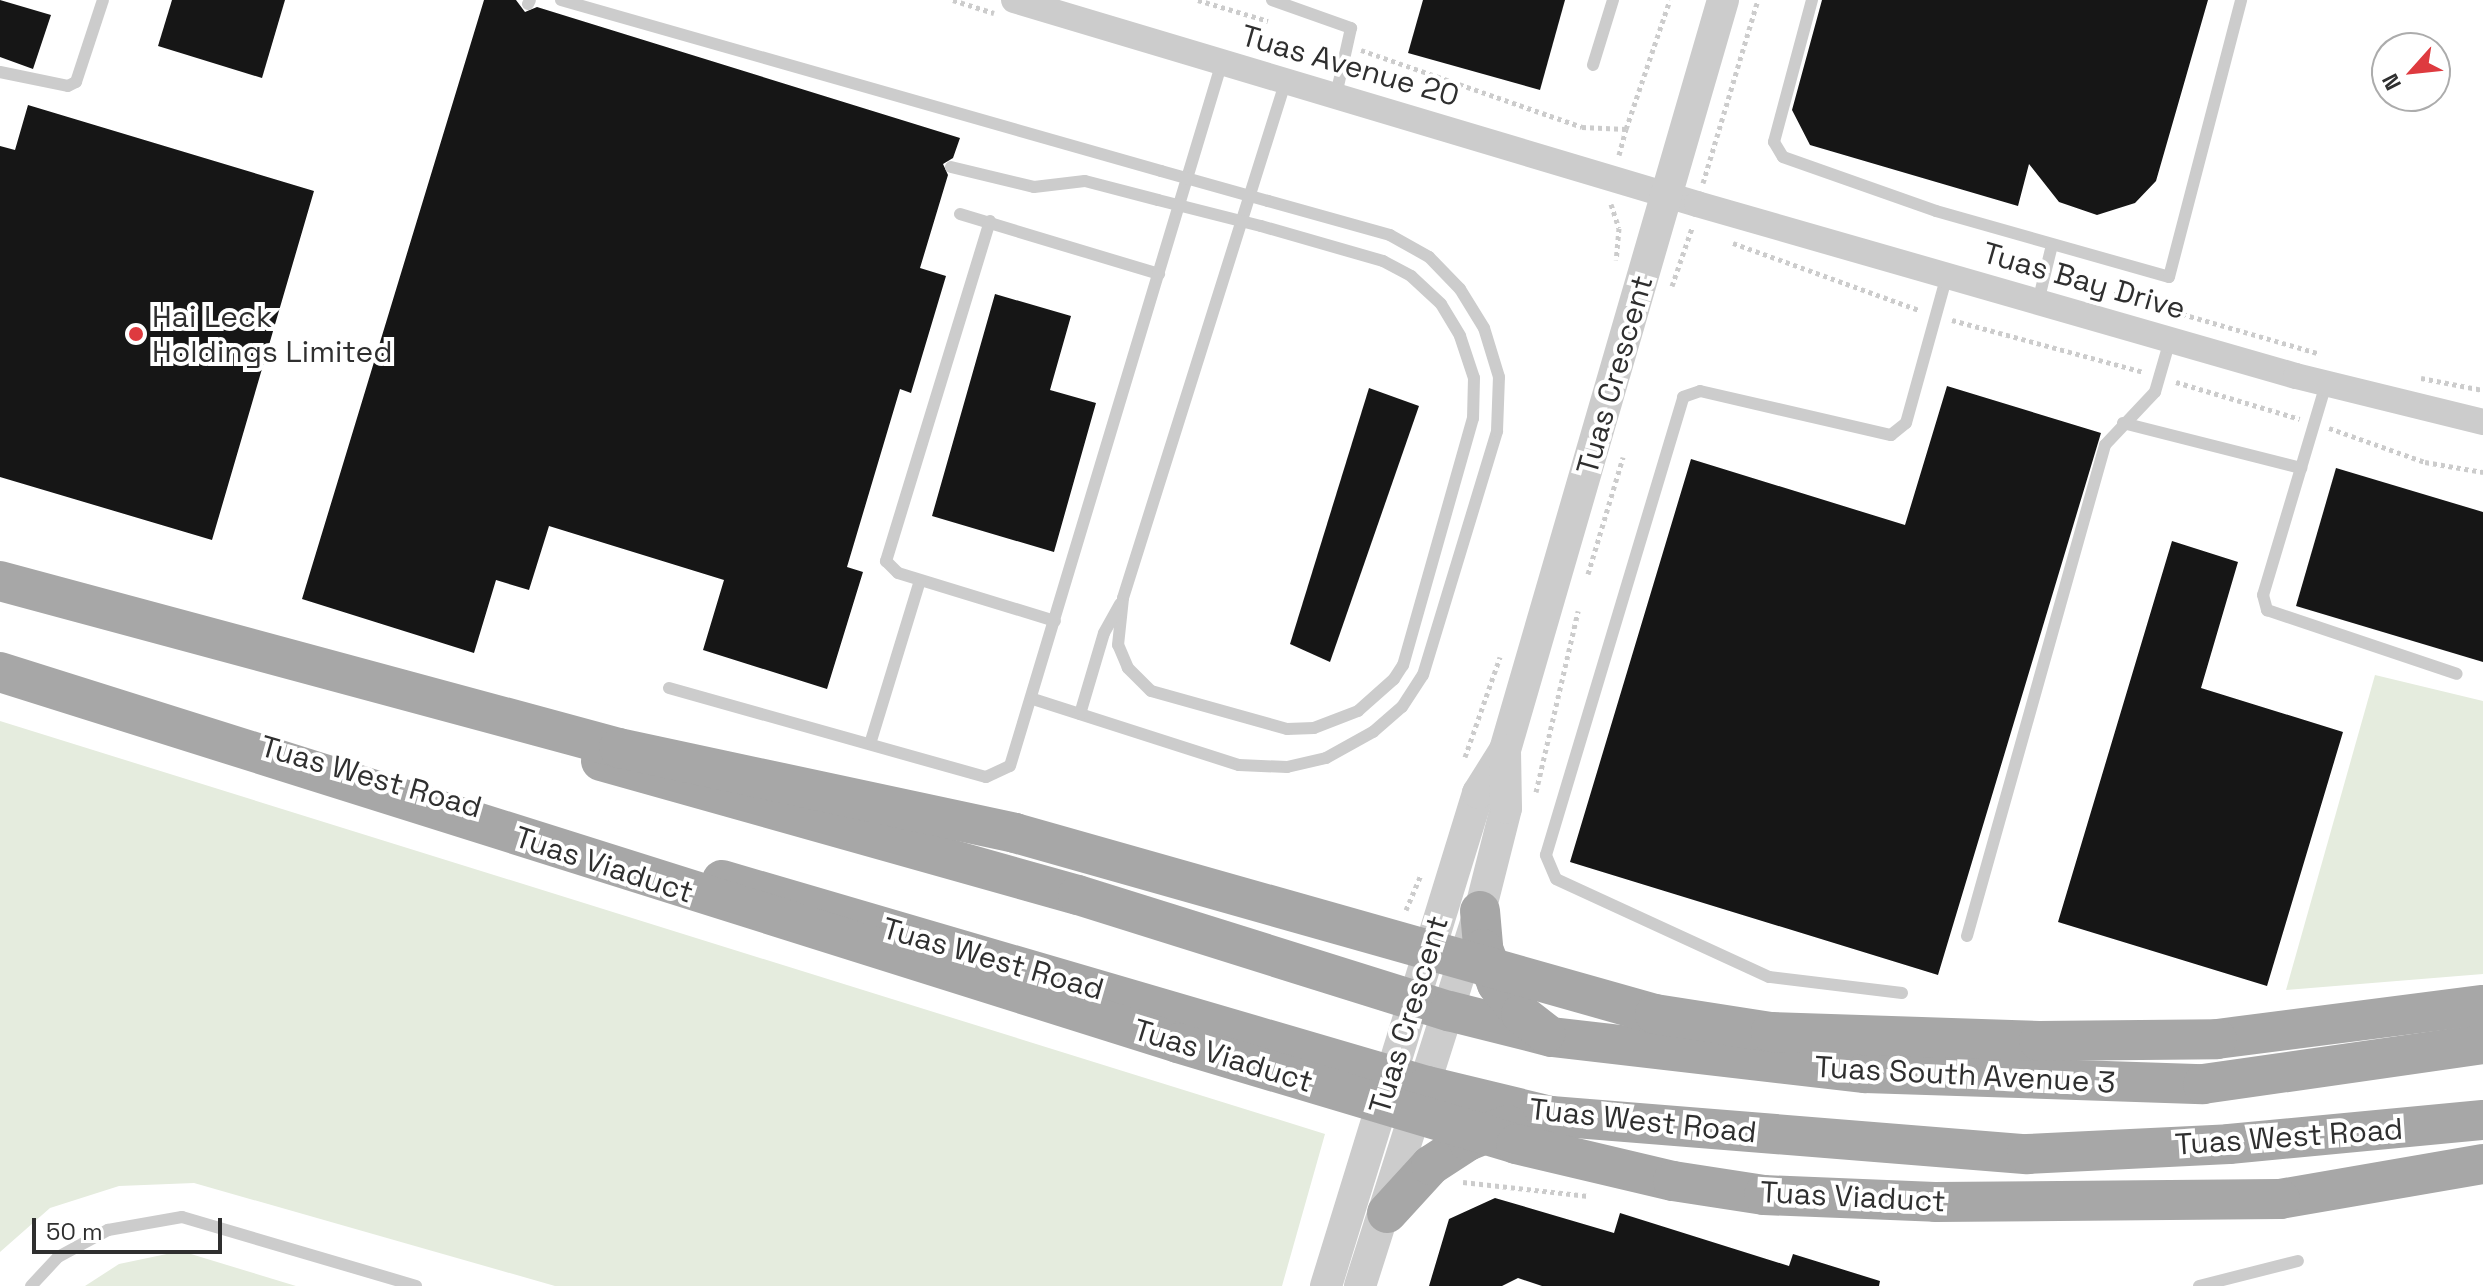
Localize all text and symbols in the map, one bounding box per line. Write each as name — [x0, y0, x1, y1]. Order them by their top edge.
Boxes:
street label: Tuas Avenue 20 — [1237, 18, 1463, 114]
north arrow — [2371, 32, 2451, 112]
text: N — [2376, 69, 2407, 95]
street label: Tuas Bay Drive — [1979, 235, 2189, 327]
street label: Tuas Crescent — [1569, 271, 1661, 479]
place label: Hai Leck Holdings Limited — [152, 299, 393, 370]
marker: Hai Leck Holdings Limited — [127, 325, 145, 343]
street label: Tuas West Road — [256, 728, 486, 826]
street label: Tuas Viaduct — [510, 819, 698, 911]
street label: Tuas West Road — [878, 910, 1108, 1008]
street label: Tuas Crescent — [1362, 912, 1456, 1118]
street label: Tuas Viaduct — [1129, 1012, 1317, 1100]
street label: Tuas South Avenue 3 — [1814, 1049, 2116, 1101]
street label: Tuas West Road — [1527, 1091, 1759, 1151]
street label: Tuas West Road — [2174, 1111, 2404, 1163]
street label: Tuas Viaduct — [1759, 1174, 1947, 1220]
scale bar — [36, 1202, 226, 1252]
text: 50 m — [46, 1216, 103, 1247]

